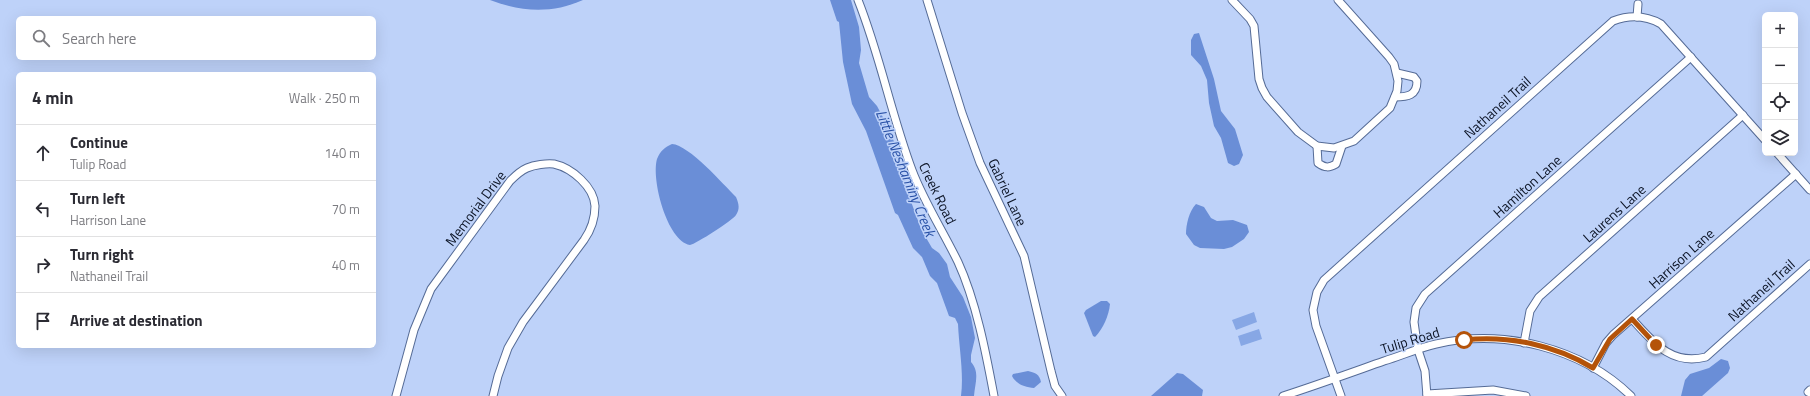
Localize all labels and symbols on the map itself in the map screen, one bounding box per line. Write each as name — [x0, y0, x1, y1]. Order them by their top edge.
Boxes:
street label: Nathaneil Trail — [1459, 71, 1535, 143]
water label: Little Neshaminy Creek — [870, 106, 943, 242]
street label: Hamilton Lane — [1488, 150, 1566, 222]
street label: Gabriel Lane — [983, 155, 1033, 229]
street label: Creek Road — [914, 159, 962, 227]
street label: Memorial Drive — [440, 166, 510, 250]
street label: Laurens Lane — [1578, 179, 1650, 247]
street label: Harrison Lane — [1643, 223, 1719, 293]
street label: Nathaneil Trail — [1723, 254, 1799, 326]
street label: Tulip Road — [1378, 321, 1442, 359]
route start — [1455, 331, 1473, 349]
route end — [1647, 336, 1665, 354]

